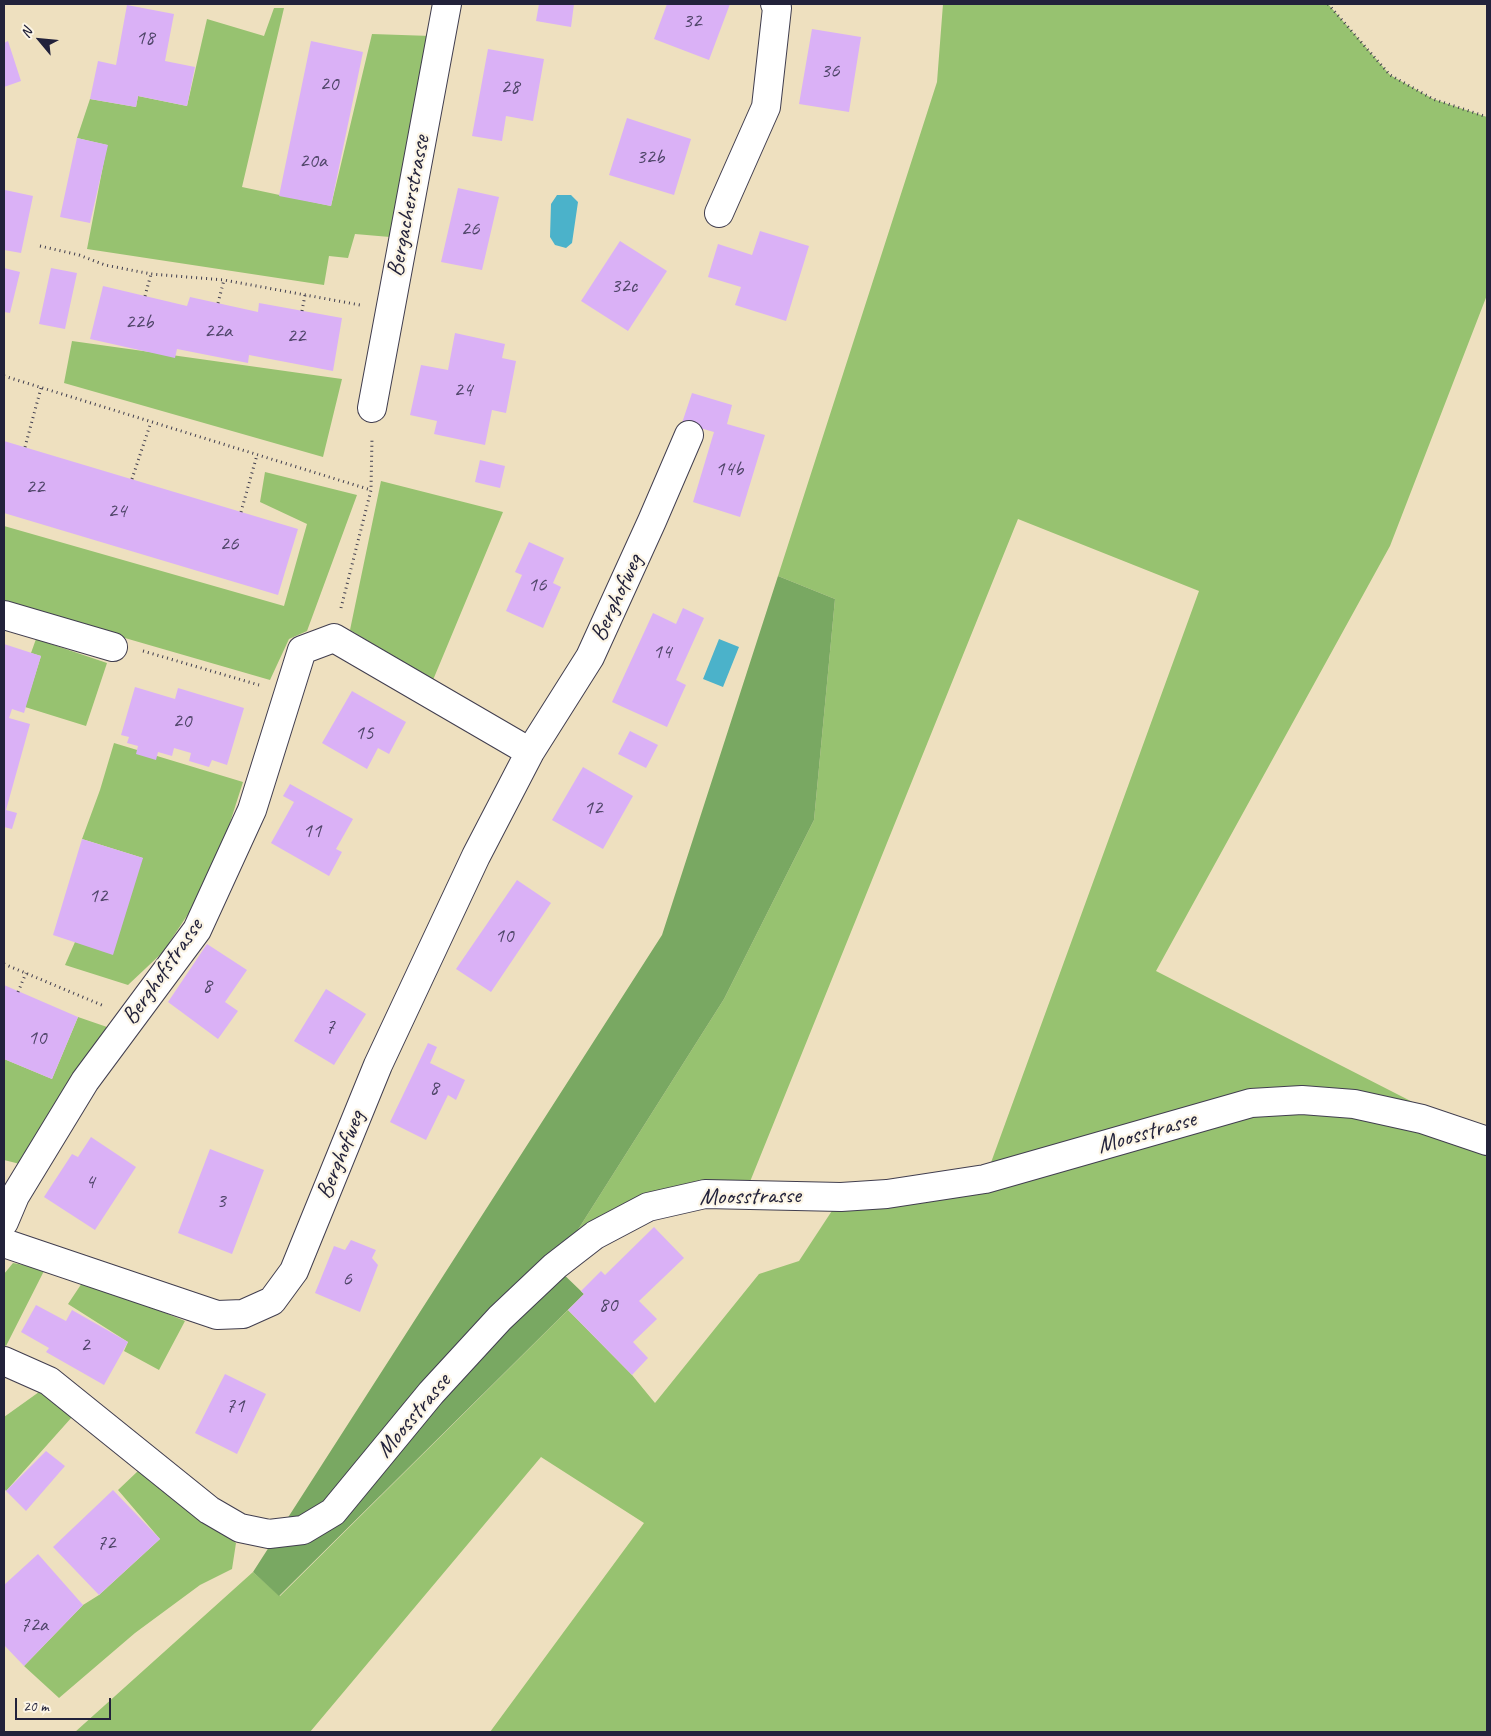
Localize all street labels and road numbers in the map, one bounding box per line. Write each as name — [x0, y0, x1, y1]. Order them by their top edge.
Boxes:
street label: Bergacherstrasse — [381, 133, 437, 279]
street label: Berghofweg — [584, 550, 650, 646]
street label: Berghofstrasse — [116, 914, 210, 1030]
street label: Moosstrasse — [1094, 1105, 1200, 1161]
street label: Berghofweg — [310, 1107, 372, 1203]
street label: Moosstrasse — [699, 1182, 801, 1212]
street label: Moosstrasse — [370, 1368, 458, 1464]

